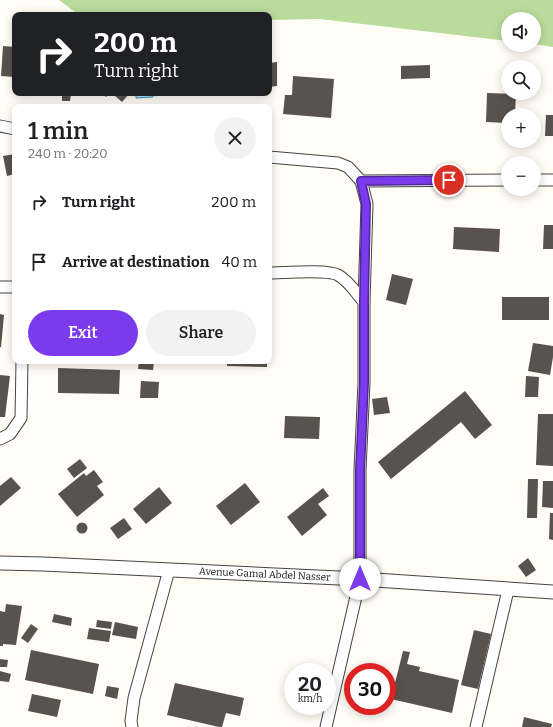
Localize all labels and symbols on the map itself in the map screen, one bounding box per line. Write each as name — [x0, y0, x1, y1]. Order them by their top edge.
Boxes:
pin — [432, 163, 466, 197]
position arrow — [339, 558, 381, 600]
street label: Avenue Gamal Abdel Nasser — [199, 565, 331, 584]
speed limit sign: 30 — [344, 663, 396, 715]

